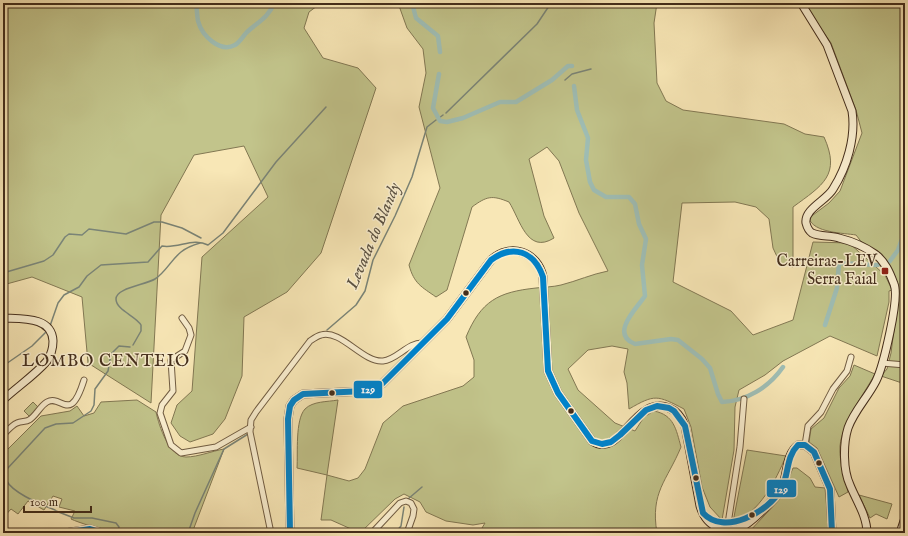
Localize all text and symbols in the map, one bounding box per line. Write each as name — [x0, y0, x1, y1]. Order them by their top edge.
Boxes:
water label: Levada do Blandy — [342, 179, 406, 293]
place label: Carreiras-LEV Serra Faial — [777, 252, 878, 290]
marker: Carreiras-LEV Serra Faial — [880, 266, 890, 276]
unlabelled marker — [461, 288, 471, 298]
district label: LOMBO CENTEIO — [22, 351, 190, 372]
line badge: 129 — [353, 380, 383, 399]
text: 129 — [361, 383, 375, 397]
unlabelled marker — [327, 388, 337, 398]
unlabelled marker — [566, 406, 576, 416]
unlabelled marker — [814, 458, 824, 468]
unlabelled marker — [691, 473, 701, 483]
line badge: 129 — [766, 479, 797, 498]
text: 129 — [774, 483, 788, 497]
scale bar — [24, 488, 91, 514]
text: 100 m — [30, 495, 58, 510]
unlabelled marker — [747, 510, 757, 520]

